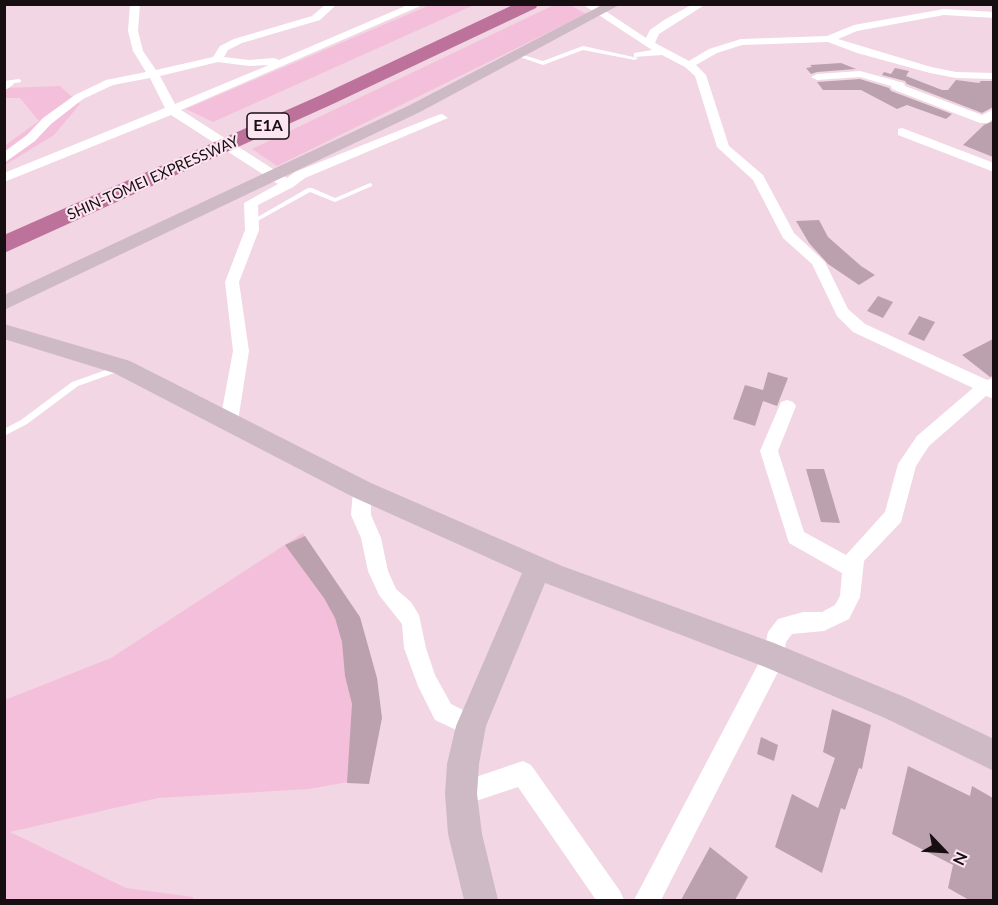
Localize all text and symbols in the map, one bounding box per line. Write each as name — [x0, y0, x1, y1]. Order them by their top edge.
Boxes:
road number: E1A — [247, 113, 289, 139]
street label: SHIN-TOMEI EXPRESSWAY — [64, 132, 242, 224]
north arrow — [914, 821, 974, 881]
text: N — [950, 849, 972, 868]

